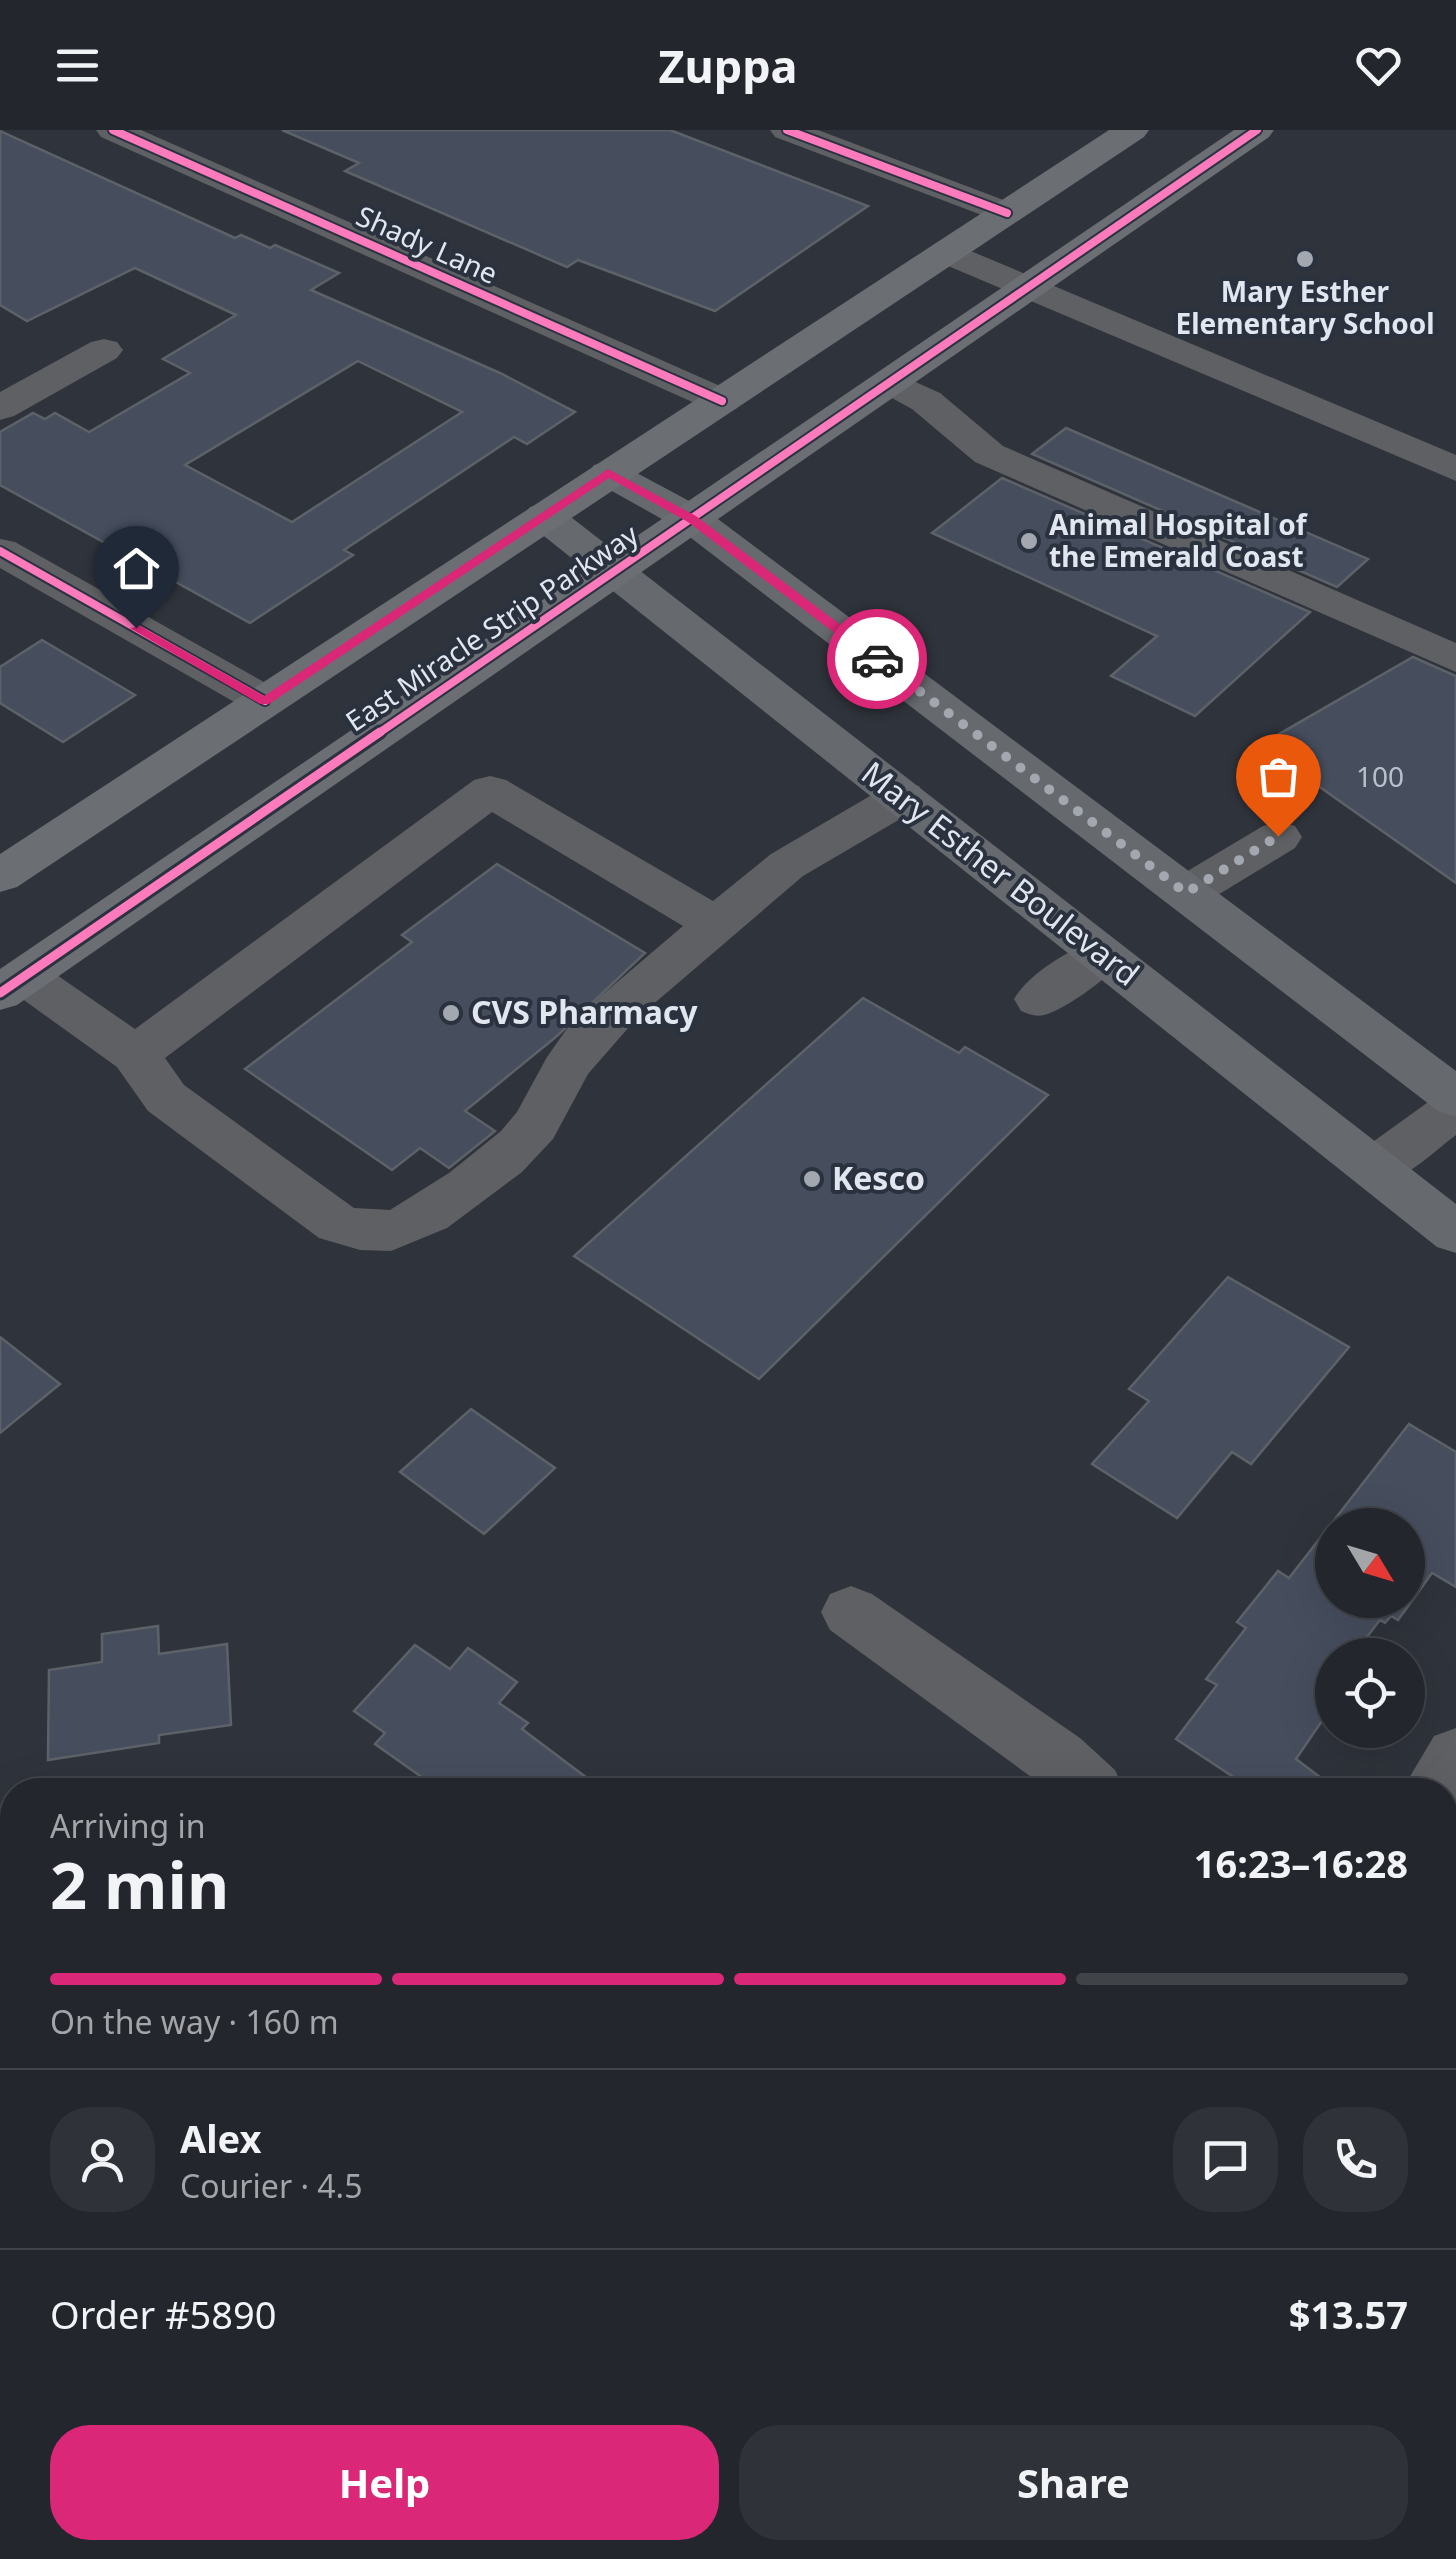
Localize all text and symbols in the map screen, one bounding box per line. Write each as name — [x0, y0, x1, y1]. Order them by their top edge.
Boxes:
text: Zuppa — [658, 35, 798, 96]
icon: menu — [50, 38, 105, 93]
icon: heart — [1351, 38, 1406, 93]
street label: Shady Lane — [351, 196, 504, 292]
marker: Mary Esther Elementary School — [1294, 248, 1316, 270]
place label: Mary Esther Elementary School — [1175, 272, 1435, 342]
place label: Animal Hospital of the Emerald Coast — [1049, 505, 1309, 575]
street label: East Miracle Strip Parkway — [338, 515, 646, 739]
pin — [94, 526, 179, 629]
marker: Animal Hospital of the Emerald Coast — [1018, 530, 1040, 552]
icon: home — [109, 541, 164, 596]
courier — [827, 609, 927, 709]
icon: car — [850, 632, 905, 687]
pin — [1236, 734, 1321, 837]
icon: bag — [1251, 749, 1306, 804]
street label: Mary Esther Boulevard — [853, 751, 1148, 995]
house number: 100 — [1356, 757, 1404, 795]
place label: CVS Pharmacy — [471, 990, 698, 1033]
marker: CVS Pharmacy — [440, 1002, 462, 1024]
place label: Kesco — [832, 1156, 925, 1199]
marker: Kesco — [801, 1168, 823, 1190]
north arrow — [1315, 1508, 1425, 1618]
map controls — [1315, 1508, 1425, 1748]
button: locate — [1315, 1638, 1425, 1748]
text: Arriving in — [50, 1804, 205, 1847]
text: 16:23–16:28 — [1194, 1837, 1408, 1889]
text: 2 min — [50, 1840, 229, 1928]
text: On the way · 160 m — [50, 2000, 339, 2043]
button: person — [50, 2107, 155, 2212]
button: chat — [1173, 2107, 1278, 2212]
button: phone — [1303, 2107, 1408, 2212]
text: Alex — [180, 2112, 262, 2164]
text: Courier · 4.5 — [180, 2164, 363, 2207]
text: Order #5890 — [50, 2288, 276, 2340]
text: $13.57 — [1289, 2288, 1408, 2340]
button: Help — [50, 2425, 719, 2540]
button: Share — [739, 2425, 1408, 2540]

